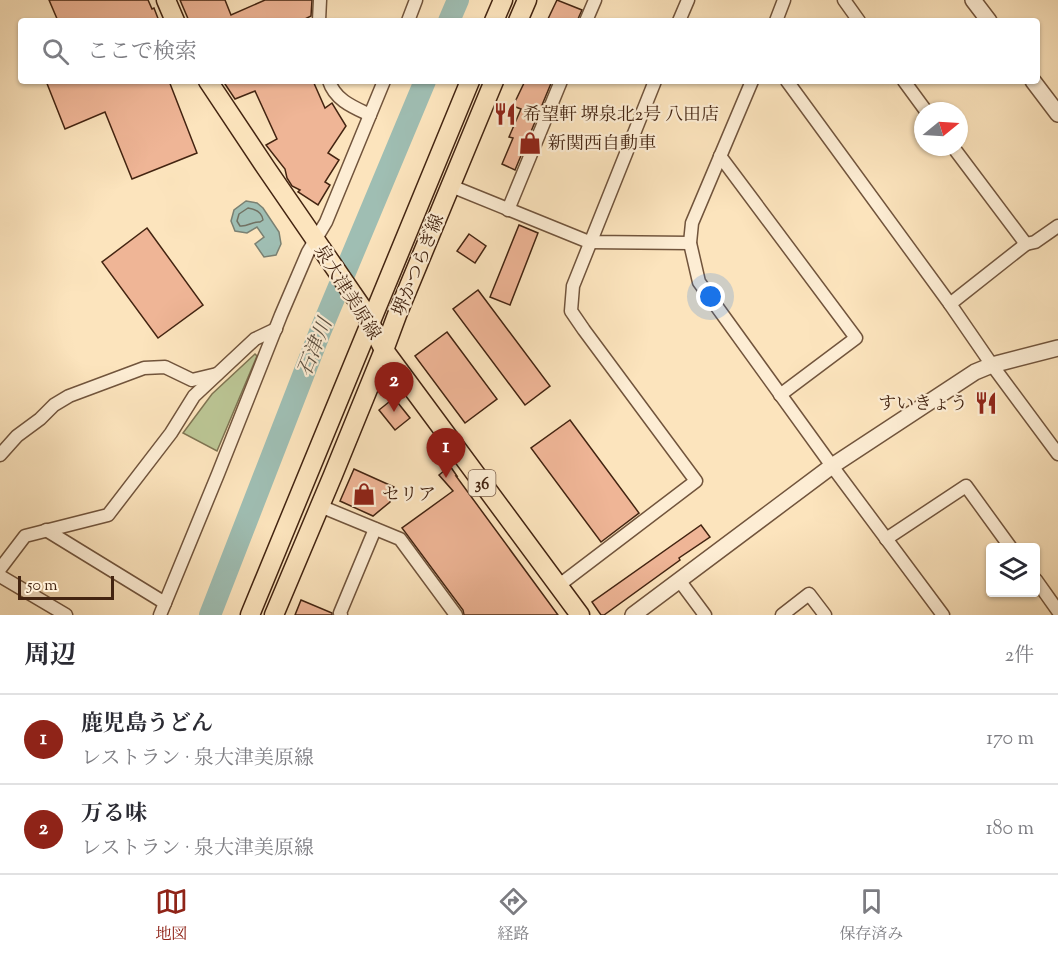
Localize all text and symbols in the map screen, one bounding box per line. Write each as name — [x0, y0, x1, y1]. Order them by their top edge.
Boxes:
search box — [18, 18, 1040, 84]
icon: search — [39, 35, 72, 68]
text: ここで検索 — [87, 37, 197, 69]
restaurant icon: 希望軒 堺泉北2号 八田店 — [492, 101, 518, 127]
north arrow — [914, 102, 968, 156]
place label: 希望軒 堺泉北2号 八田店 — [523, 103, 719, 129]
shop icon: 新関西自動車 — [517, 130, 543, 156]
place label: 新関西自動車 — [548, 132, 656, 158]
street label: 堺かつらぎ線 — [388, 211, 452, 321]
street label: 泉大津美原線 — [307, 240, 386, 346]
your location — [696, 282, 725, 311]
water label: 石津川 — [292, 313, 342, 381]
pin: 2 — [374, 362, 414, 412]
restaurant icon: すいきょう — [973, 390, 999, 416]
place label: すいきょう — [878, 392, 968, 418]
pin: 1 — [426, 428, 466, 478]
road number: 36 — [468, 470, 496, 496]
shop icon: セリア — [351, 481, 377, 507]
place label: セリア — [382, 483, 436, 509]
map controls — [986, 543, 1040, 597]
button: layers — [986, 543, 1040, 597]
scale bar — [18, 573, 114, 600]
text: 50 m — [27, 575, 58, 598]
text: 周辺 — [24, 638, 76, 675]
text: 2件 — [1005, 642, 1034, 671]
text: 鹿児島うどん — [81, 709, 213, 741]
text: 1 — [40, 725, 47, 754]
text: 170 m — [986, 725, 1034, 754]
text: レストラン · 泉大津美原線 — [81, 745, 314, 774]
text: 万る味 — [81, 799, 147, 831]
text: 2 — [39, 815, 48, 844]
text: 180 m — [986, 815, 1034, 844]
text: レストラン · 泉大津美原線 — [81, 835, 314, 864]
tab: 地図 — [155, 885, 188, 947]
tab: 経路 — [497, 885, 530, 947]
tab: 保存済み — [839, 885, 903, 947]

